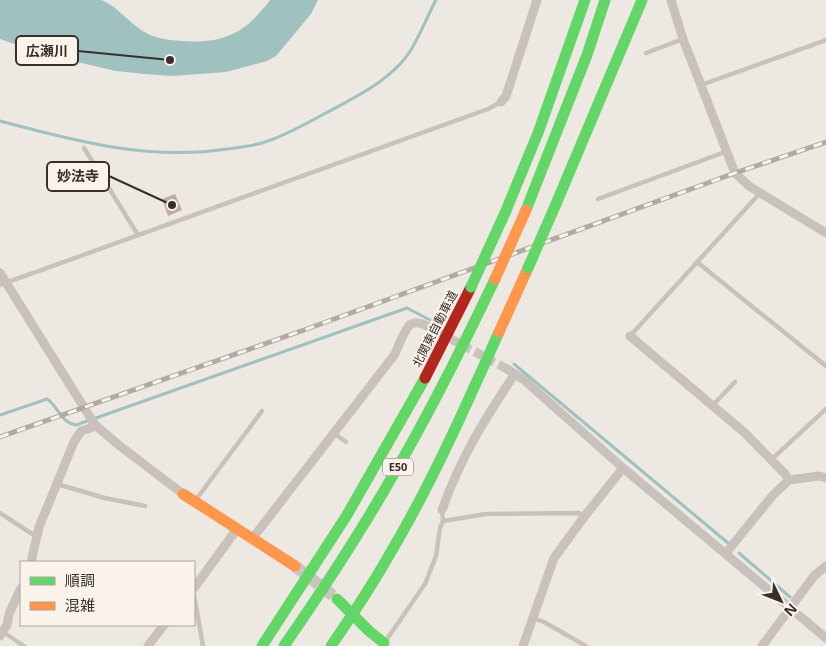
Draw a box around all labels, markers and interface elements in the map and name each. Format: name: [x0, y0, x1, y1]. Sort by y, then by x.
callout: 広瀬川: [16, 36, 78, 65]
text: 広瀬川: [26, 41, 68, 60]
callout: 妙法寺: [47, 162, 109, 191]
text: 妙法寺: [57, 166, 99, 185]
street label: 北関東自動車道: [408, 287, 461, 370]
road number: E50: [383, 458, 413, 476]
legend: [20, 561, 195, 626]
text: 順調: [65, 570, 95, 590]
north arrow: [756, 576, 806, 626]
text: 混雑: [65, 595, 95, 615]
text: N: [780, 600, 802, 621]

